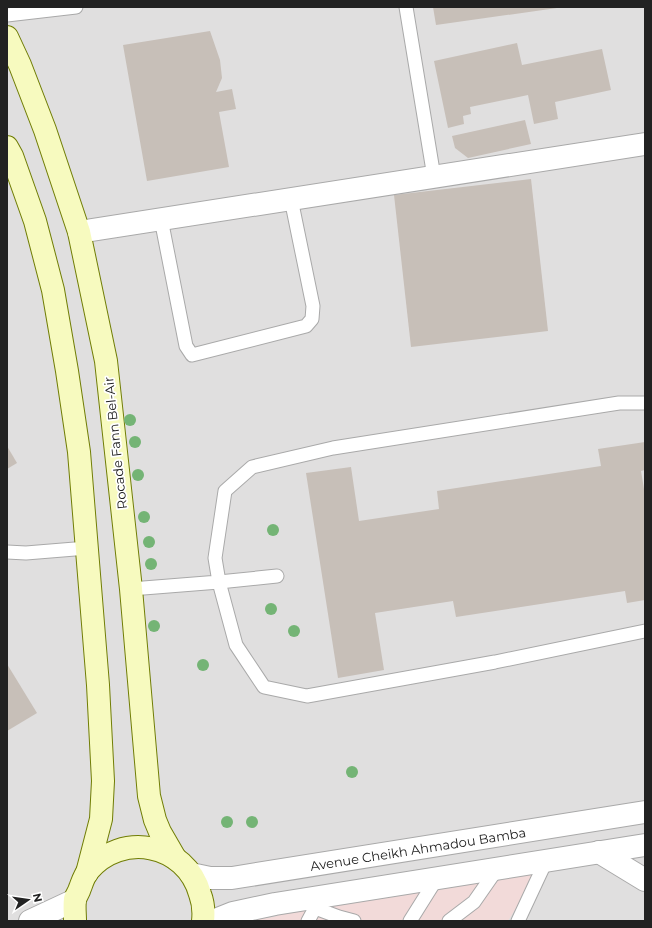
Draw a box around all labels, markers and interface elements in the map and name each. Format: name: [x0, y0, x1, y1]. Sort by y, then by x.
street label: Rocade Fann Bel-Air: [100, 376, 130, 510]
street label: Avenue Cheikh Ahmadou Bamba: [309, 824, 527, 874]
north arrow: [8, 880, 48, 920]
text: N: [30, 892, 46, 904]

